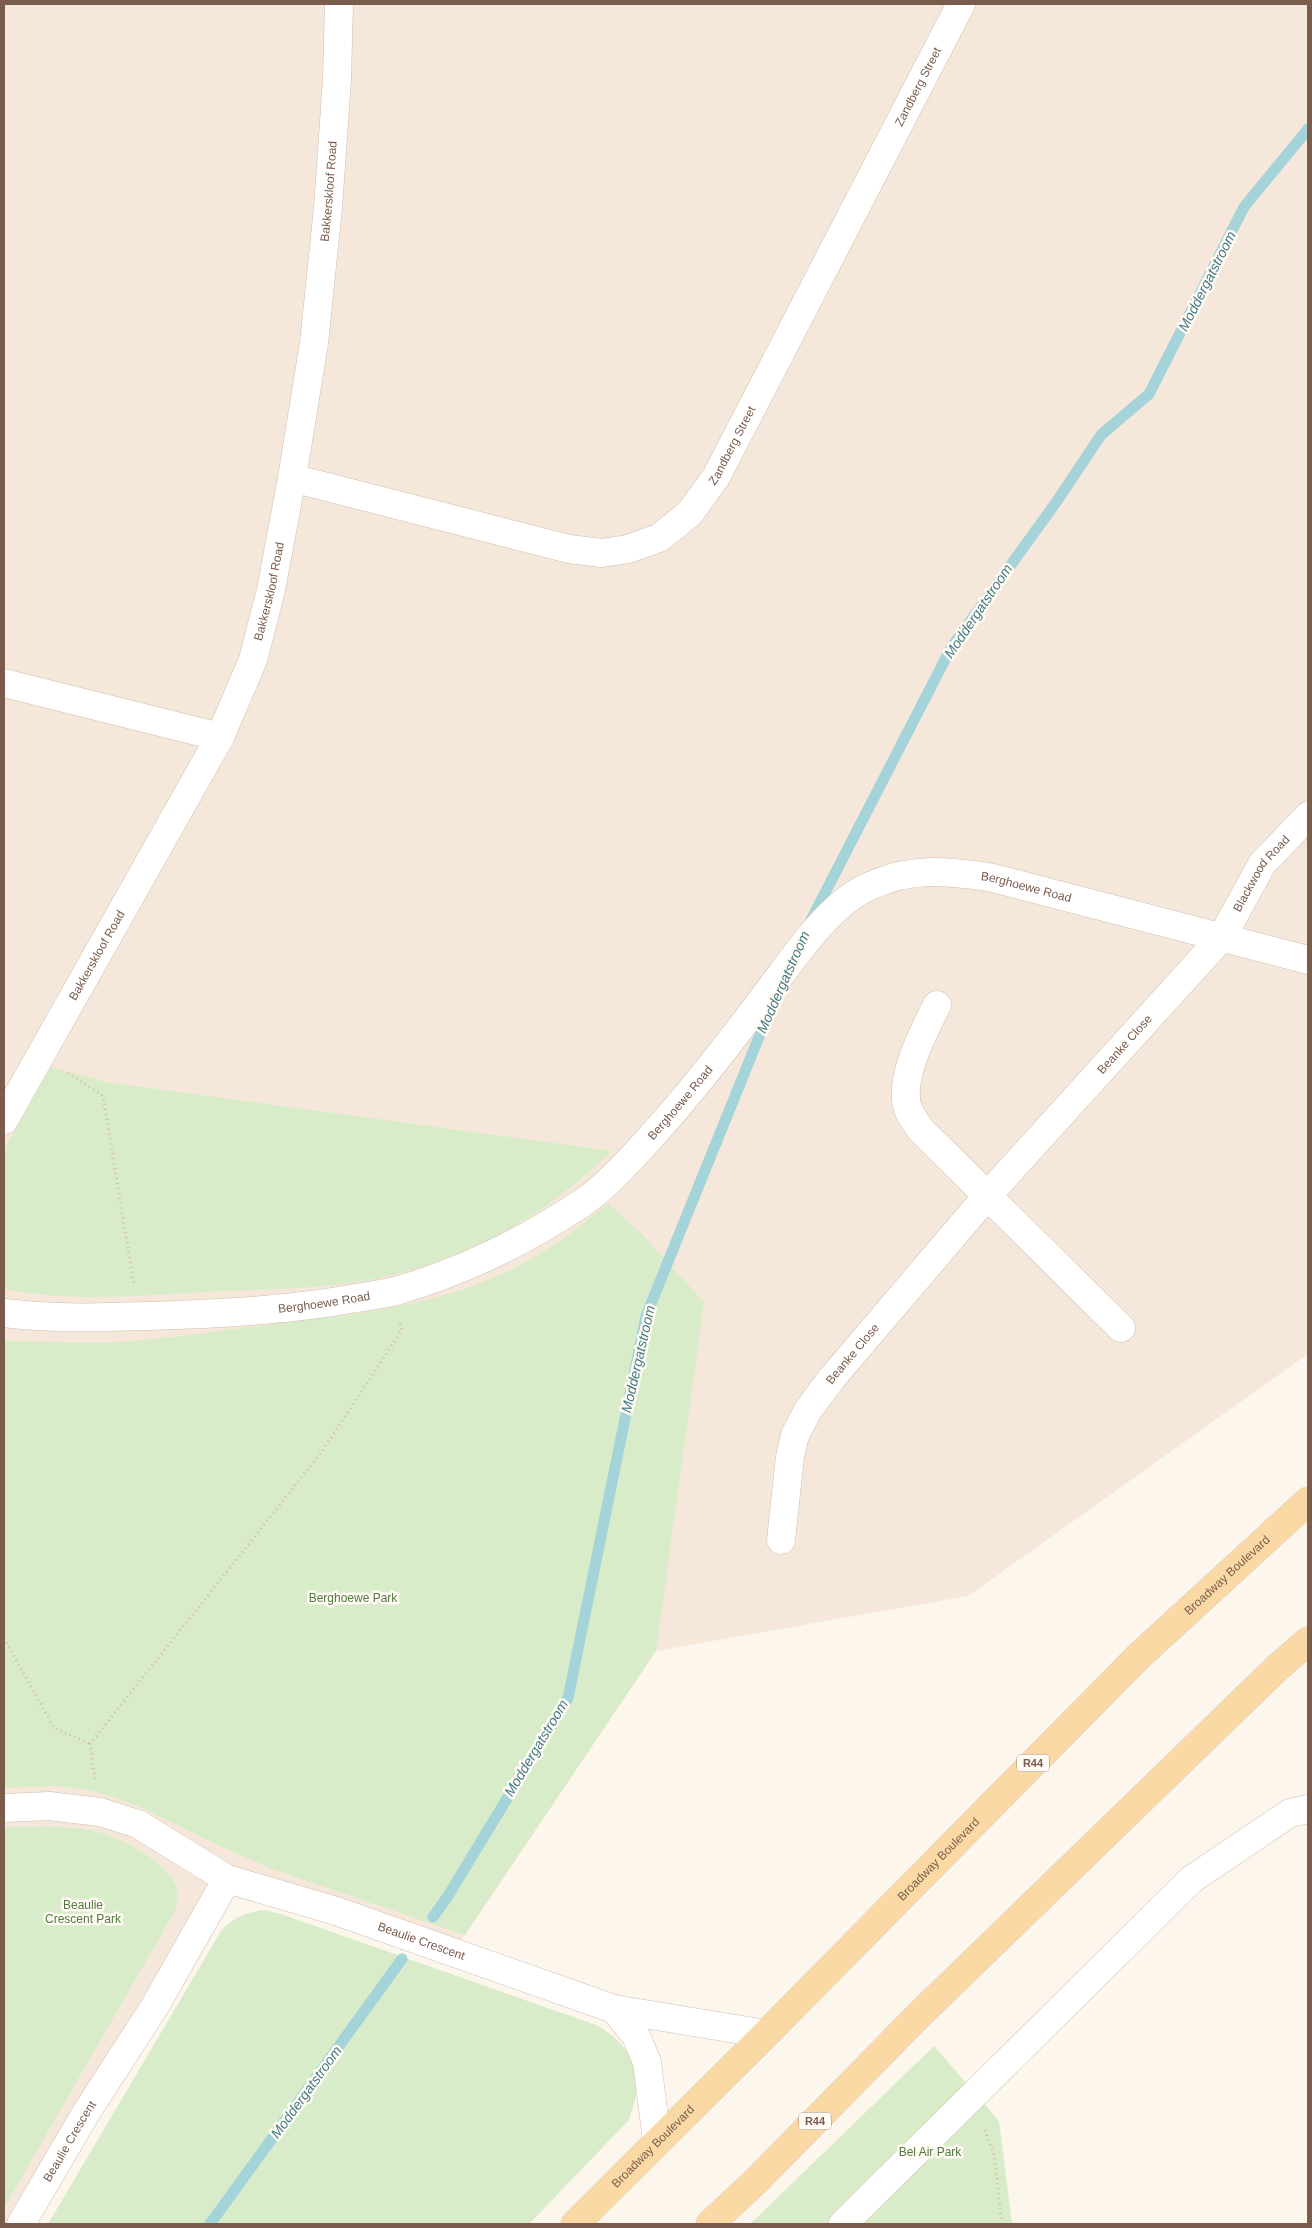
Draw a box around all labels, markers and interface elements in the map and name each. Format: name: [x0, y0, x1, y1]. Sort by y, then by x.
street label: Zandberg Street: [892, 44, 945, 129]
street label: Bakkerskloof Road: [318, 140, 340, 242]
water label: Moddergatstroom: [1175, 228, 1239, 334]
street label: Zandberg Street: [706, 403, 759, 488]
street label: Bakkerskloof Road: [251, 541, 287, 642]
water label: Moddergatstroom: [941, 561, 1015, 661]
street label: Blackwood Road: [1230, 833, 1293, 914]
street label: Berghoewe Road: [980, 869, 1073, 905]
street label: Bakkerskloof Road: [66, 908, 128, 1003]
water label: Moddergatstroom: [753, 928, 813, 1035]
street label: Beanke Close: [1094, 1012, 1155, 1077]
street label: Berghoewe Road: [645, 1063, 716, 1143]
street label: Berghoewe Road: [277, 1289, 371, 1316]
water label: Moddergatstroom: [618, 1303, 658, 1414]
street label: Beanke Close: [823, 1321, 882, 1387]
street label: Broadway Boulevard: [1182, 1533, 1273, 1618]
park label: Berghoewe Park: [309, 1591, 398, 1605]
water label: Moddergatstroom: [501, 1697, 571, 1799]
road number: R44: [1017, 1755, 1049, 1772]
street label: Broadway Boulevard: [895, 1815, 982, 1904]
park label: Beaulie Crescent Park: [45, 1898, 122, 1926]
street label: Beaulie Crescent: [376, 1919, 467, 1963]
water label: Moddergatstroom: [267, 2043, 345, 2141]
street label: Beaulie Crescent: [40, 2098, 99, 2184]
street label: Broadway Boulevard: [609, 2102, 697, 2190]
road number: R44: [799, 2112, 831, 2130]
park label: Bel Air Park: [899, 2145, 962, 2159]

